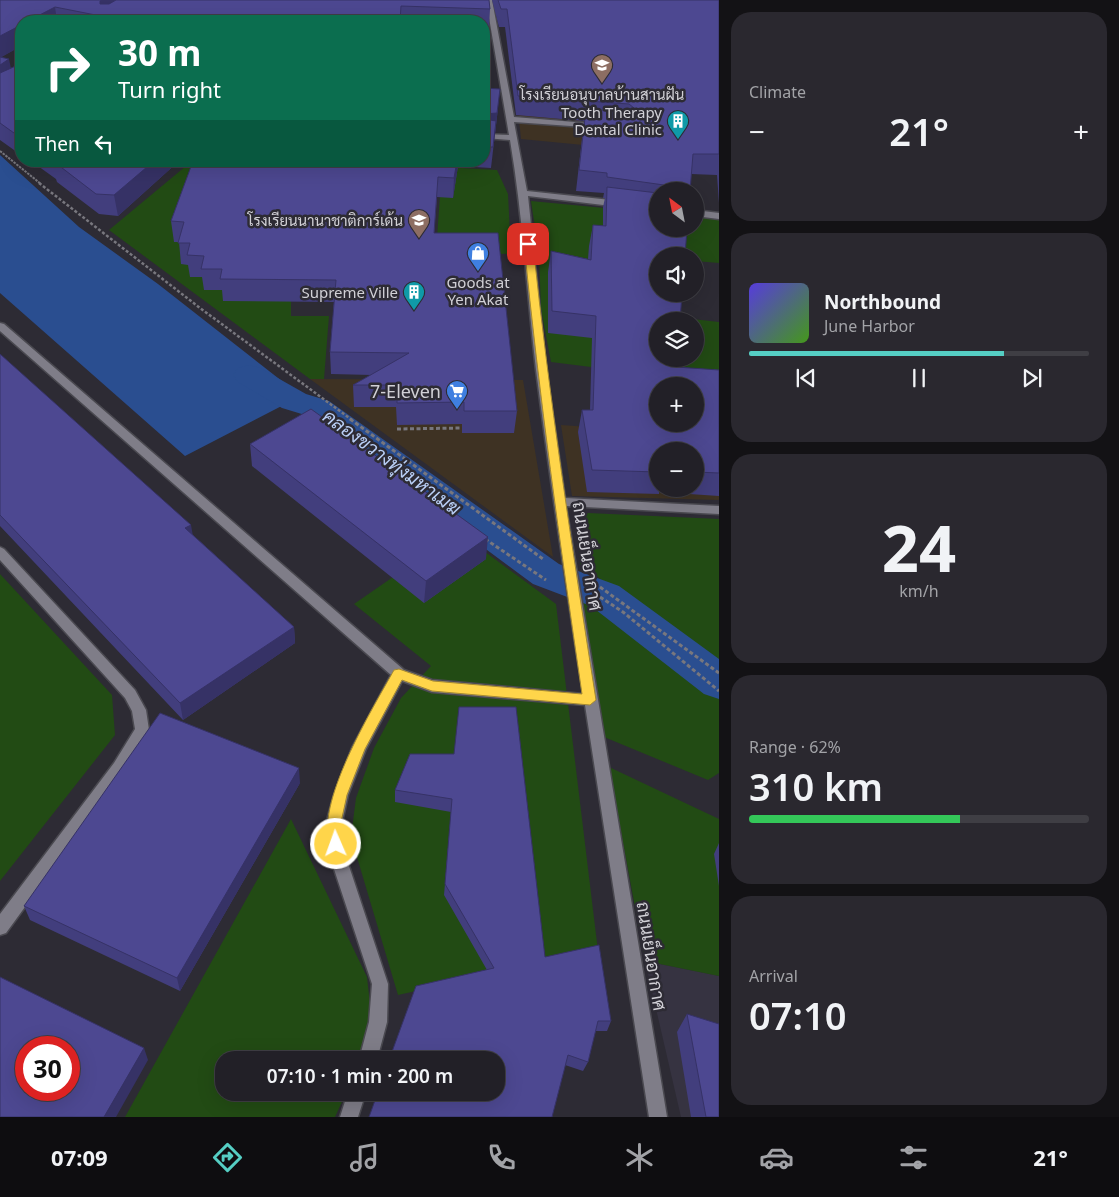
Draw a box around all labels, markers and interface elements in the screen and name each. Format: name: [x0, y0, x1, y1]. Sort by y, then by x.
text: 30 m: [118, 29, 201, 76]
icon: right: [35, 35, 100, 100]
school or university icon: โรงเรียนอนุบาลบ้านสานฝัน: [590, 53, 614, 84]
text: Turn right: [118, 74, 221, 104]
text: Climate: [749, 81, 806, 103]
place label: โรงเรียนอนุบาลบ้านสานฝัน: [519, 84, 684, 106]
place label: Tooth Therapy Dental Clinic: [561, 102, 662, 139]
text: 21°: [889, 105, 949, 157]
building icon: Tooth Therapy Dental Clinic: [666, 109, 690, 140]
text: −: [749, 112, 765, 150]
text: +: [1073, 112, 1089, 150]
icon: left: [90, 130, 118, 158]
text: Then: [35, 131, 80, 157]
north arrow: [649, 182, 704, 238]
map controls: [649, 182, 704, 497]
school or university icon: โรงเรียนนานาชาติการ์เด้น: [407, 208, 431, 239]
place label: โรงเรียนนานาชาติการ์เด้น: [247, 210, 403, 230]
pin: [507, 223, 549, 265]
icon: arrive: [514, 230, 542, 258]
shop icon: Goods at Yen Akat: [466, 241, 490, 272]
button: sound: [649, 247, 704, 302]
place label: Goods at Yen Akat: [446, 272, 510, 309]
building icon: Supreme Ville: [402, 280, 426, 311]
place label: Supreme Ville: [301, 282, 398, 302]
text: Northbound: [824, 289, 941, 315]
button: layers: [649, 312, 704, 367]
text: June Harbor: [824, 315, 915, 337]
icon: previous: [792, 364, 820, 392]
icon: pause: [905, 364, 933, 392]
icon: next: [1018, 364, 1046, 392]
button: +: [649, 377, 704, 432]
place label: 7-Eleven: [370, 379, 441, 403]
supermarket icon: 7-Eleven: [445, 379, 469, 410]
water label: คลองขวางทุ่งมหาเมฆ: [318, 403, 466, 521]
button: −: [649, 442, 704, 497]
street label: ถนนเย็นอากาศ: [568, 500, 609, 612]
text: 24: [882, 503, 956, 591]
text: km/h: [899, 580, 939, 602]
text: Range · 62%: [749, 736, 841, 758]
text: 310 km: [749, 760, 883, 812]
position arrow: [309, 817, 361, 869]
street label: ถนนเย็นอากาศ: [632, 900, 673, 1012]
text: Arrival: [749, 965, 798, 987]
text: 07:10: [749, 989, 846, 1041]
speed limit sign: 30: [15, 1036, 80, 1101]
text: 07:10 · 1 min · 200 m: [267, 1063, 453, 1089]
icon: directions: [210, 1140, 245, 1175]
icon: music: [347, 1140, 382, 1175]
icon: phone: [484, 1140, 519, 1175]
icon: climate: [622, 1140, 657, 1175]
icon: car: [759, 1140, 794, 1175]
icon: filters: [896, 1140, 931, 1175]
text: 07:09: [51, 1142, 108, 1172]
text: 21°: [1033, 1142, 1068, 1172]

